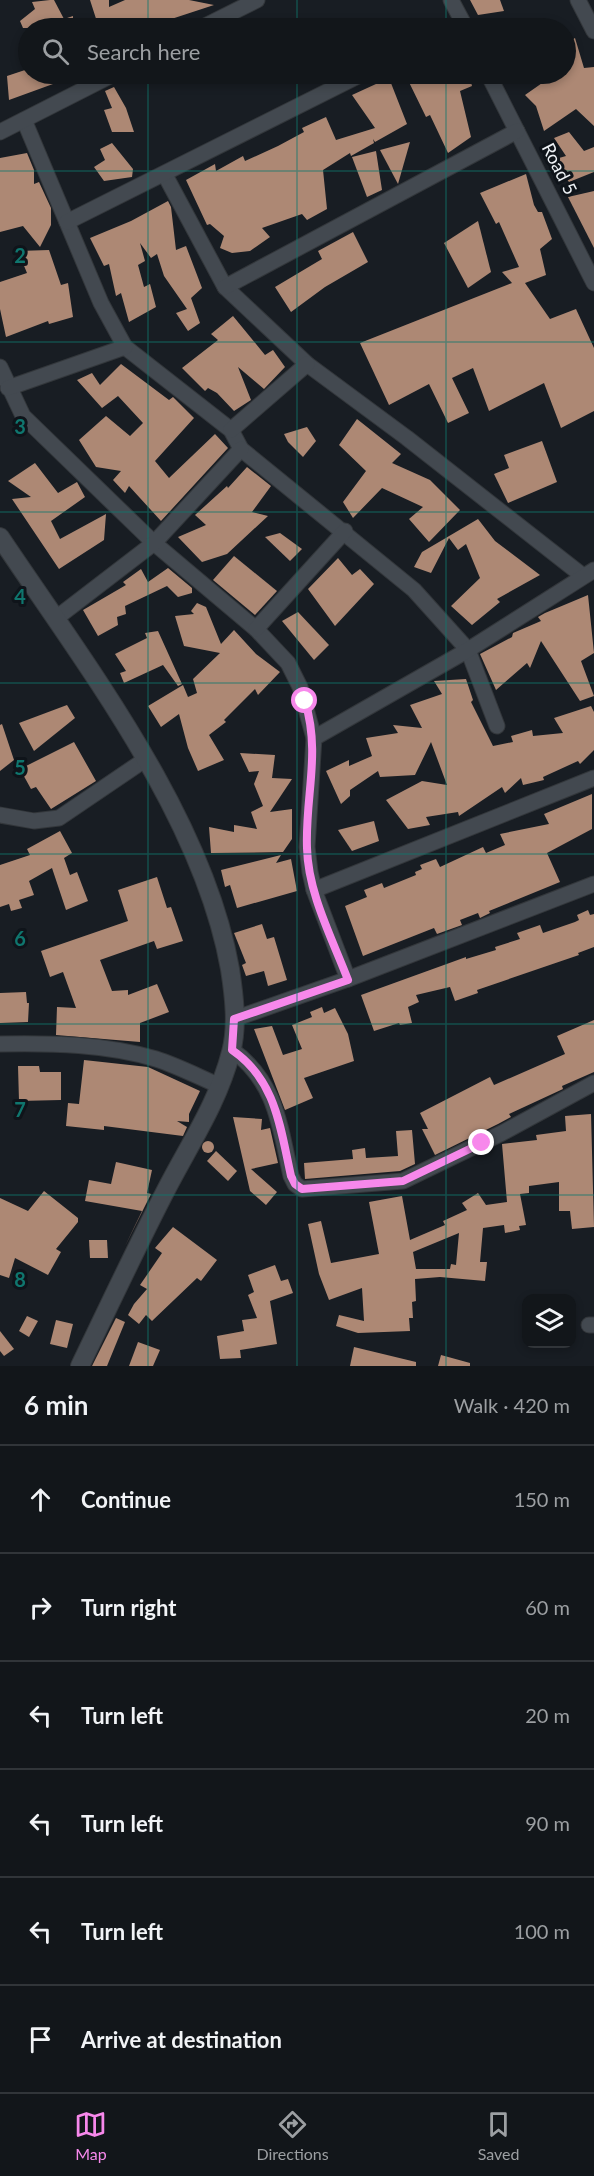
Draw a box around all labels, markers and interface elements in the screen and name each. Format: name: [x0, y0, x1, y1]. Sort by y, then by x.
search box: [18, 18, 576, 84]
icon: search: [39, 35, 72, 68]
text: Search here: [87, 38, 200, 65]
street label: Road 5: [538, 139, 582, 198]
text: 2: [14, 243, 26, 267]
text: 3: [14, 414, 26, 438]
text: 4: [14, 584, 26, 608]
route start: [291, 687, 317, 713]
text: 5: [14, 755, 26, 779]
text: 6: [14, 926, 26, 950]
text: 7: [14, 1097, 26, 1121]
route end: [468, 1129, 494, 1155]
text: 8: [14, 1267, 26, 1291]
map controls: [522, 1294, 576, 1348]
button: layers: [522, 1294, 576, 1348]
text: 6 min: [24, 1389, 88, 1421]
text: Walk · 420 m: [454, 1393, 570, 1417]
icon: ahead: [24, 1483, 57, 1516]
text: Continue: [81, 1486, 171, 1513]
text: 150 m: [514, 1487, 570, 1511]
icon: right: [24, 1591, 57, 1624]
text: Turn right: [81, 1594, 176, 1621]
text: 60 m: [525, 1595, 570, 1619]
icon: left: [24, 1699, 57, 1732]
text: Turn left: [81, 1702, 163, 1729]
text: 20 m: [525, 1703, 570, 1727]
icon: left: [24, 1807, 57, 1840]
text: Turn left: [81, 1810, 163, 1837]
text: 90 m: [525, 1811, 570, 1835]
icon: left: [24, 1915, 57, 1948]
text: Turn left: [81, 1918, 163, 1945]
text: 100 m: [514, 1919, 570, 1943]
icon: arrive: [24, 2023, 57, 2056]
text: Arrive at destination: [81, 2026, 282, 2053]
tab: Map: [74, 2108, 107, 2163]
tab: Directions: [256, 2108, 329, 2163]
tab: Saved: [478, 2108, 519, 2163]

